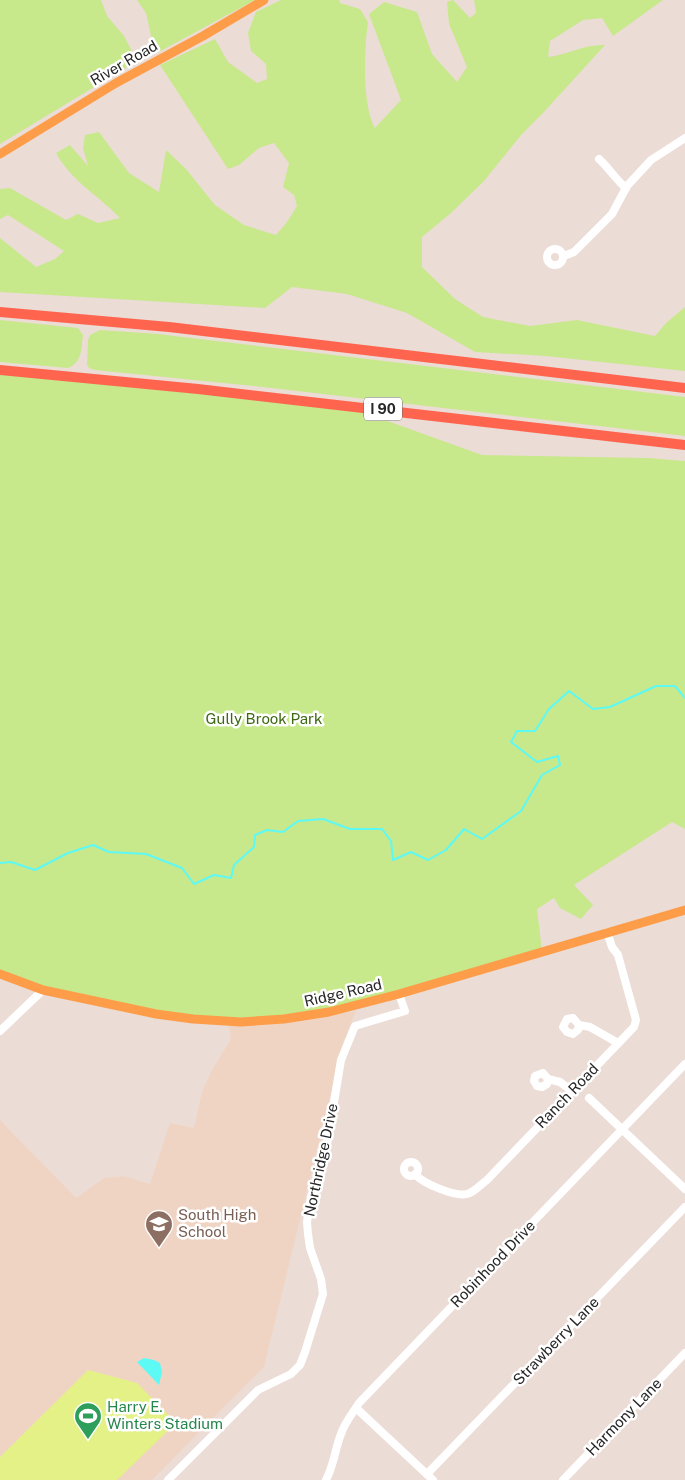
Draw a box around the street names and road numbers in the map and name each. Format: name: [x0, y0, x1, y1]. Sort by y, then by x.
street label: River Road: [87, 37, 160, 89]
road number: I 90: [364, 398, 402, 420]
street label: Ridge Road: [302, 975, 383, 1010]
street label: Ranch Road: [532, 1060, 602, 1131]
street label: Northridge Drive: [300, 1102, 341, 1218]
street label: Robinhood Drive: [447, 1217, 538, 1311]
street label: Strawberry Lane: [509, 1293, 602, 1388]
street label: Harmony Lane: [582, 1374, 665, 1459]

